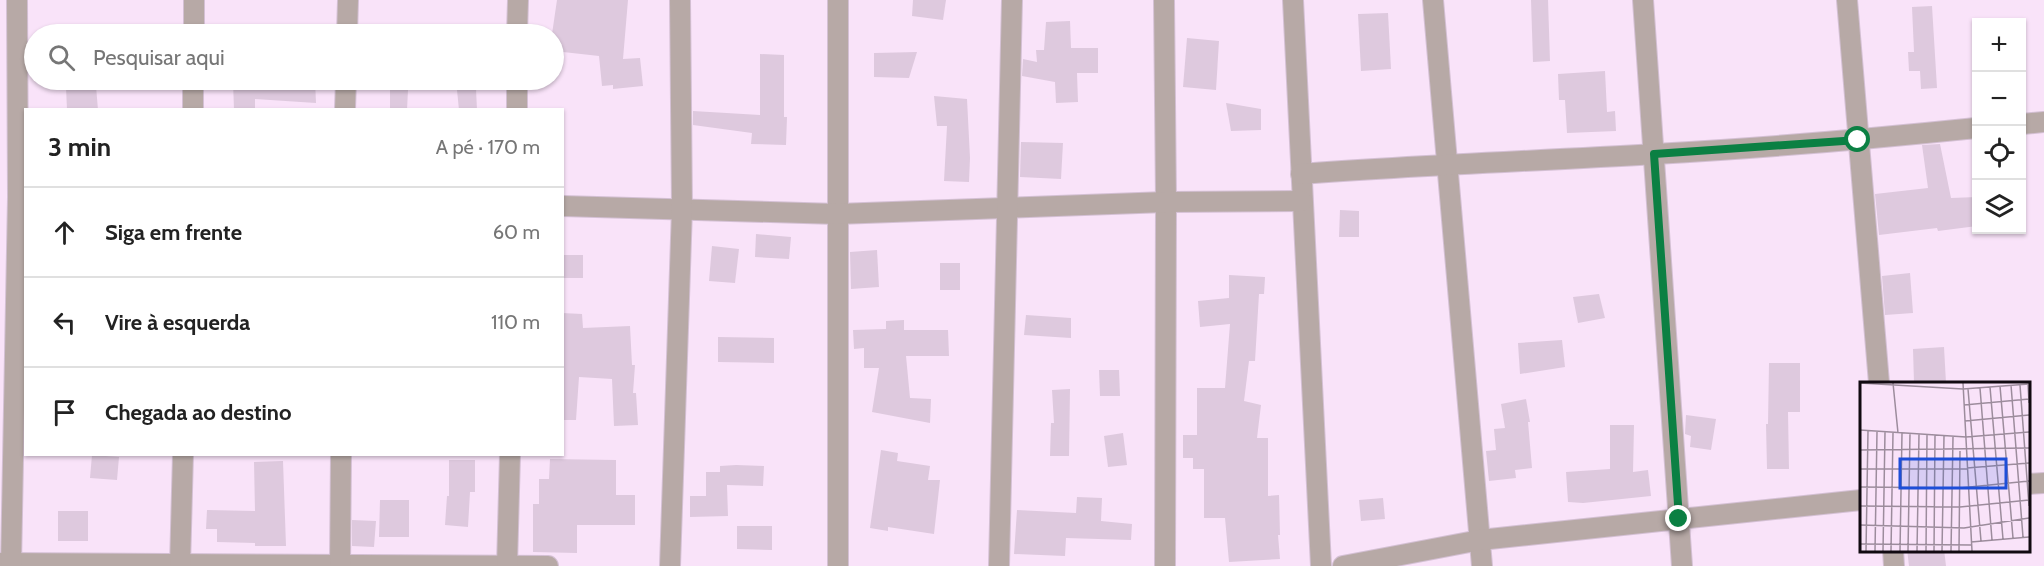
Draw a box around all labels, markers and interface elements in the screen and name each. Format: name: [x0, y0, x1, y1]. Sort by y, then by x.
map controls: [1972, 18, 2026, 234]
button: +: [1972, 18, 2026, 72]
search box: [24, 24, 564, 90]
icon: search: [45, 41, 78, 74]
text: Pesquisar aqui: [93, 44, 225, 71]
button: −: [1972, 72, 2026, 126]
route start: [1844, 126, 1870, 152]
button: locate: [1972, 126, 2026, 180]
text: 3 min: [48, 131, 111, 163]
text: A pé · 170 m: [436, 135, 540, 159]
button: layers: [1972, 180, 2026, 234]
icon: ahead: [48, 216, 81, 249]
text: Siga em frente: [105, 219, 242, 246]
text: 60 m: [493, 220, 540, 244]
icon: left: [48, 306, 81, 339]
text: Vire à esquerda: [105, 309, 250, 336]
text: 110 m: [491, 310, 540, 334]
inset map: [1860, 382, 2029, 551]
icon: arrive: [48, 396, 81, 429]
text: Chegada ao destino: [105, 399, 291, 426]
route end: [1665, 505, 1691, 531]

